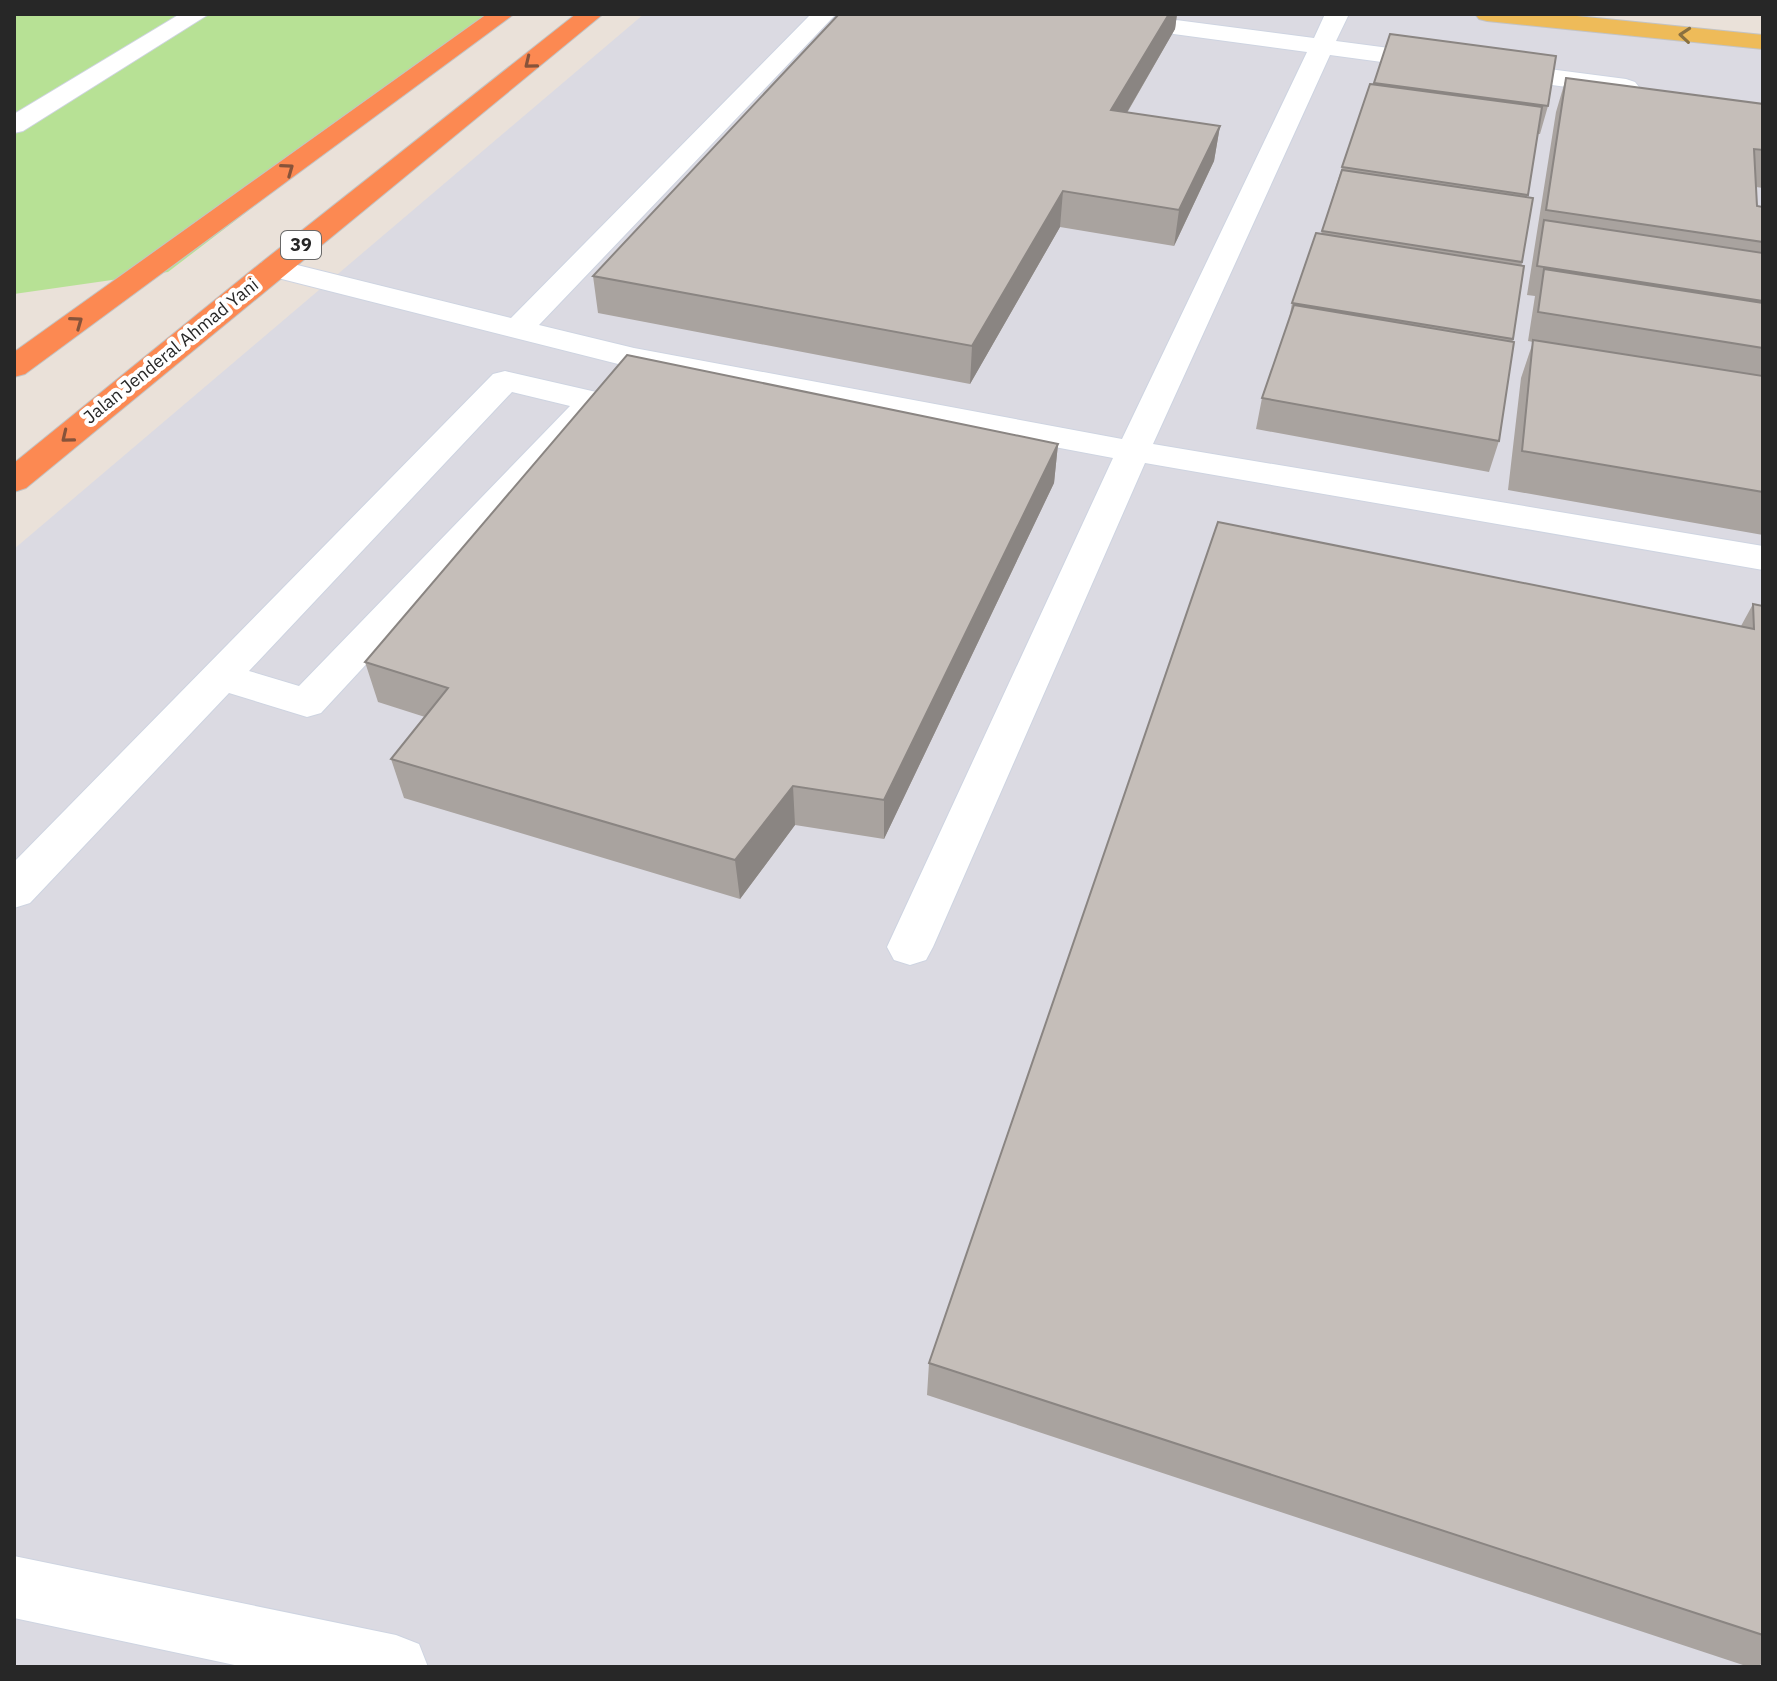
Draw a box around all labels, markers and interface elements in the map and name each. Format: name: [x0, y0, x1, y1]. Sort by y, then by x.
one-way arrow: [1678, 26, 1691, 43]
one-way arrow: [524, 53, 539, 67]
one-way arrow: [279, 165, 294, 179]
road number: 39: [281, 231, 321, 259]
street label: Jalan Jenderal Ahmad Yani: [79, 273, 263, 428]
one-way arrow: [69, 317, 83, 331]
one-way arrow: [62, 427, 76, 442]

